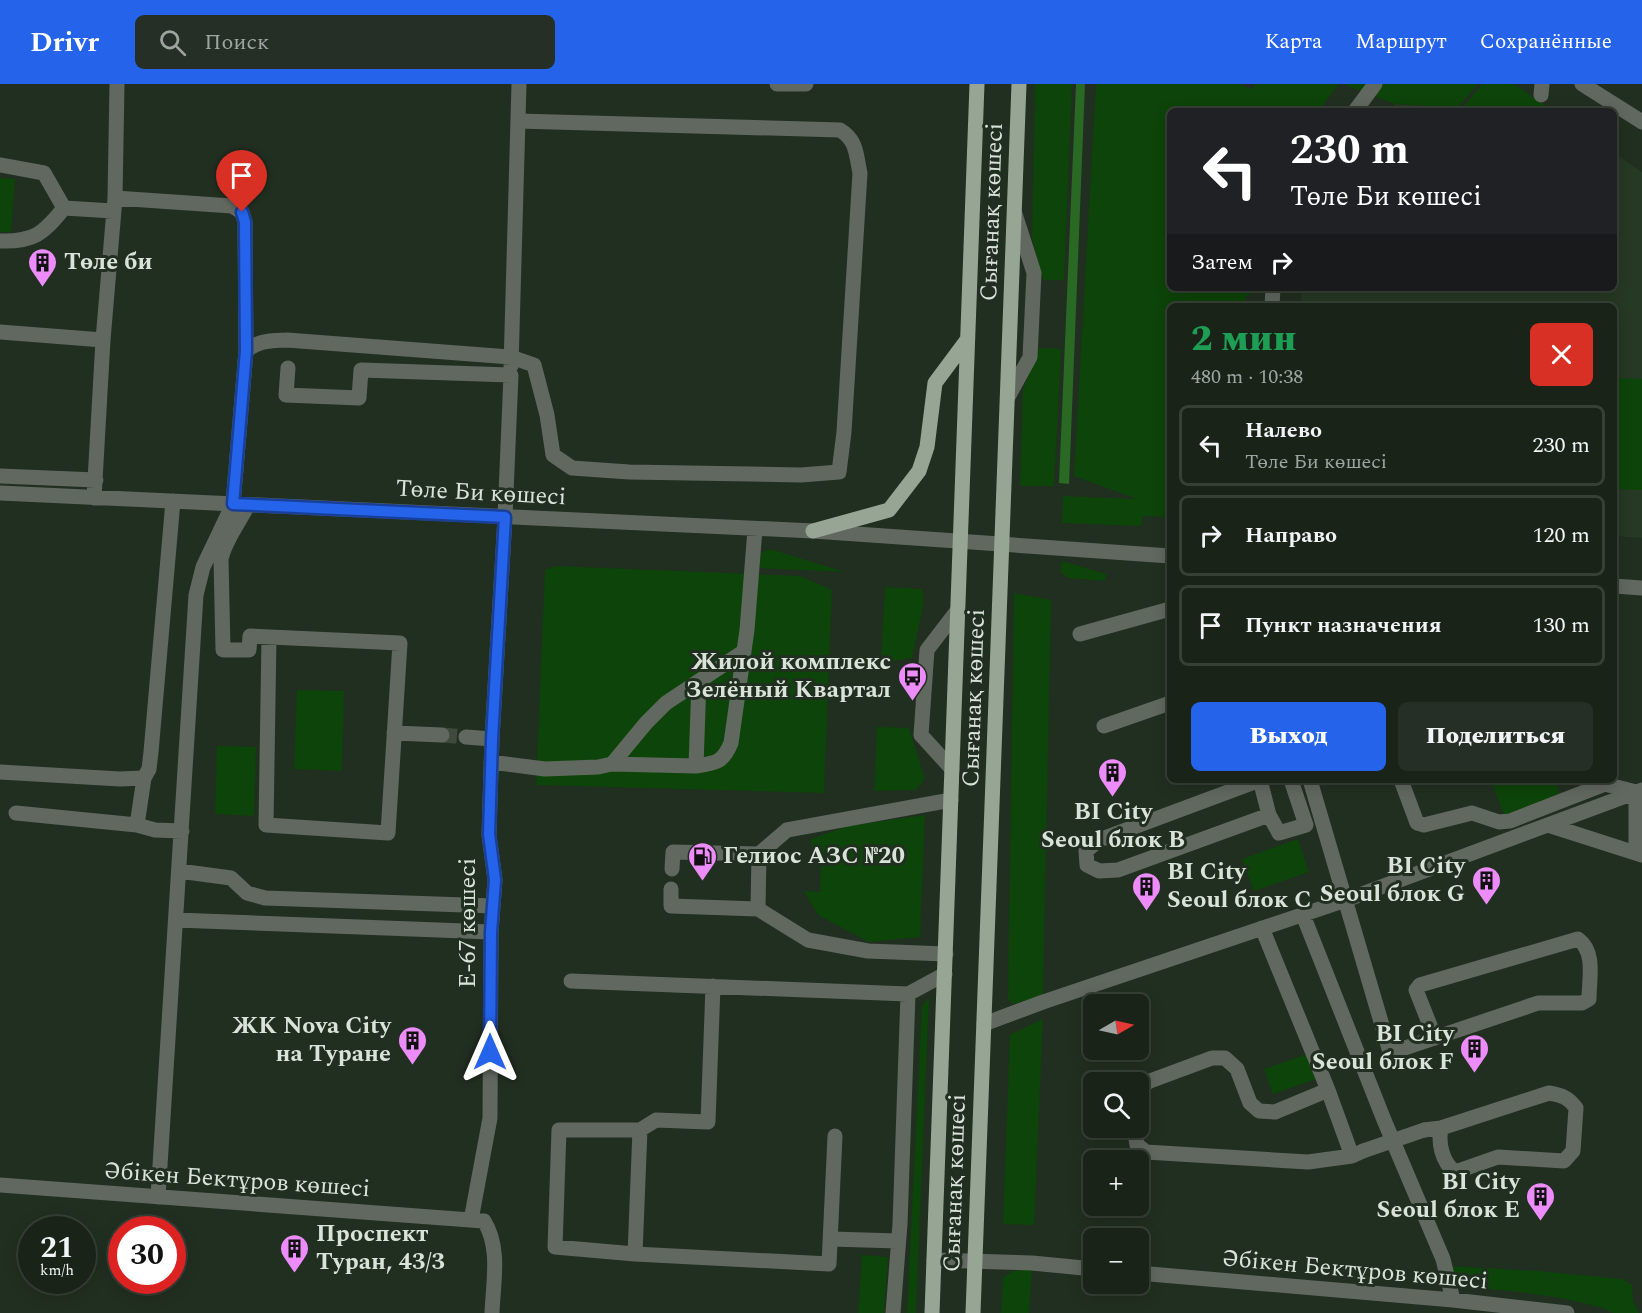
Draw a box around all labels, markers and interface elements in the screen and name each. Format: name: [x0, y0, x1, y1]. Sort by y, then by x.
search box: [135, 15, 555, 69]
text: Drivr: [30, 21, 99, 64]
icon: search: [156, 26, 189, 59]
text: Поиск: [204, 26, 269, 59]
text: Карта: [1265, 26, 1322, 58]
text: Маршрут: [1355, 26, 1447, 58]
text: Сохранённые: [1480, 26, 1612, 58]
text: 230 m: [1290, 119, 1409, 182]
street label: Сығанақ көшесі: [971, 122, 1013, 302]
icon: left: [1191, 132, 1269, 210]
pin: [216, 150, 267, 212]
icon: arrive: [225, 159, 258, 192]
text: Төле Би көшесі: [1290, 176, 1482, 218]
place label: Төле би: [64, 244, 153, 280]
building icon: Төле би: [27, 246, 59, 288]
text: Затем: [1191, 246, 1253, 279]
icon: right: [1265, 246, 1298, 279]
text: 2 мин: [1191, 312, 1296, 367]
button: close: [1530, 323, 1593, 386]
text: 480 m · 10:38: [1191, 362, 1303, 392]
text: Налево: [1245, 414, 1322, 447]
icon: left: [1194, 429, 1227, 462]
text: 230 m: [1533, 429, 1590, 462]
text: Төле Би көшесі: [1245, 447, 1387, 477]
street label: Төле Би көшесі: [395, 471, 567, 515]
icon: right: [1194, 519, 1227, 552]
text: Направо: [1245, 519, 1337, 552]
text: 120 m: [1533, 519, 1590, 552]
street label: Сығанақ көшесі: [953, 608, 995, 788]
icon: arrive: [1194, 609, 1227, 642]
text: Пункт назначения: [1245, 609, 1442, 642]
text: 130 m: [1533, 609, 1590, 642]
place label: Жилой комплекс Зелёный Квартал: [686, 644, 891, 708]
bus stop icon: Жилой комплекс Зелёный Квартал: [896, 660, 928, 702]
button: Выход: [1191, 702, 1386, 771]
button: Поделиться: [1398, 702, 1593, 771]
building icon: BI City Seoul блок B: [1097, 756, 1129, 798]
place label: BI City Seoul блок B: [1041, 794, 1185, 858]
place label: Гелиос АЗС №20: [723, 838, 905, 874]
fuel station icon: Гелиос АЗС №20: [686, 840, 718, 882]
place label: BI City Seoul блок G: [1320, 848, 1467, 912]
place label: BI City Seoul блок C: [1167, 854, 1311, 918]
street label: Е-67 көшесі: [450, 858, 486, 988]
building icon: BI City Seoul блок G: [1470, 864, 1502, 906]
building icon: BI City Seoul блок C: [1130, 870, 1162, 912]
north arrow: [1083, 994, 1149, 1060]
map controls: [1083, 994, 1149, 1294]
place label: ЖК Nova City на Туране: [232, 1008, 393, 1072]
place label: BI City Seoul блок F: [1312, 1016, 1456, 1080]
position arrow: [458, 1020, 522, 1084]
building icon: ЖК Nova City на Туране: [396, 1024, 428, 1066]
building icon: BI City Seoul блок F: [1459, 1032, 1491, 1074]
button: search: [1083, 1072, 1149, 1138]
street label: Сығанақ көшесі: [934, 1093, 976, 1273]
button: +: [1083, 1150, 1149, 1216]
street label: Әбікен Бектұров көшесі: [103, 1153, 371, 1207]
place label: BI City Seoul блок E: [1376, 1164, 1522, 1228]
building icon: BI City Seoul блок E: [1525, 1180, 1557, 1222]
speed limit sign: 30: [108, 1216, 186, 1294]
place label: Проспект Туран, 43/3: [316, 1216, 445, 1280]
text: 21: [40, 1225, 74, 1271]
button: −: [1083, 1228, 1149, 1294]
building icon: Проспект Туран, 43/3: [279, 1232, 311, 1274]
street label: Әбікен Бектұров көшесі: [1221, 1240, 1489, 1300]
text: km/h: [40, 1259, 74, 1282]

